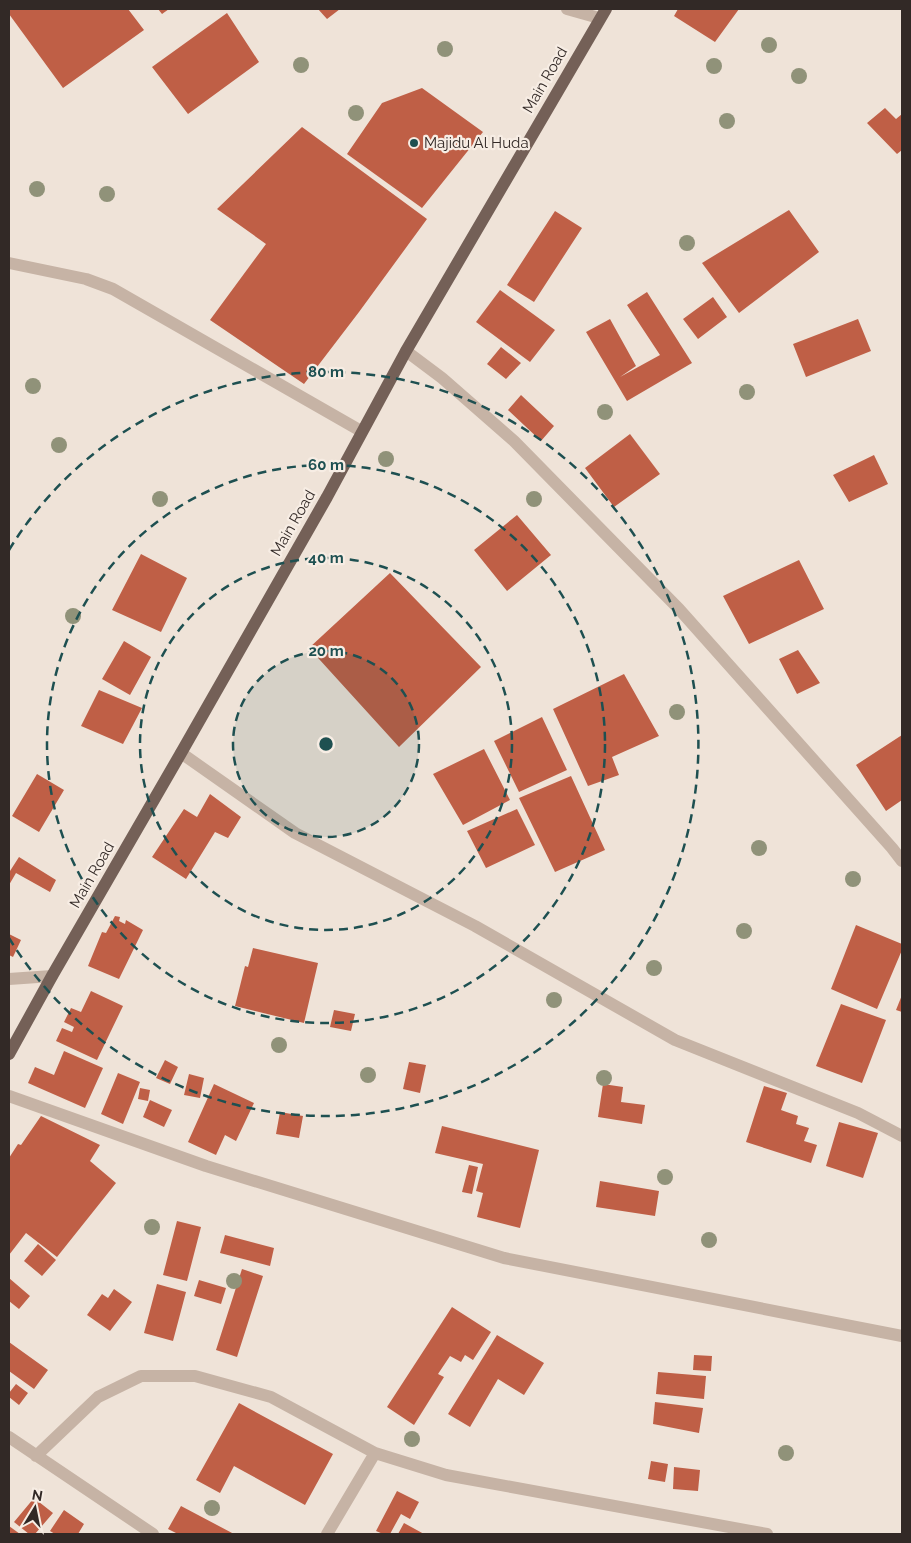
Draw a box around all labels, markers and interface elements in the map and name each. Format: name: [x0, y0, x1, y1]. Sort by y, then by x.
street label: Main Road: [519, 44, 571, 116]
place label: Majidu Al Huda: [424, 134, 529, 152]
marker: Majidu Al Huda: [408, 137, 420, 149]
text: 80 m: [308, 363, 344, 381]
text: 60 m: [308, 456, 344, 474]
street label: Main Road: [267, 487, 319, 559]
text: 40 m: [308, 549, 344, 567]
text: 20 m: [308, 642, 344, 660]
centre of rings: [317, 735, 335, 753]
street label: Main Road: [66, 839, 118, 911]
north arrow: [10, 1483, 60, 1533]
text: N: [31, 1486, 44, 1504]

